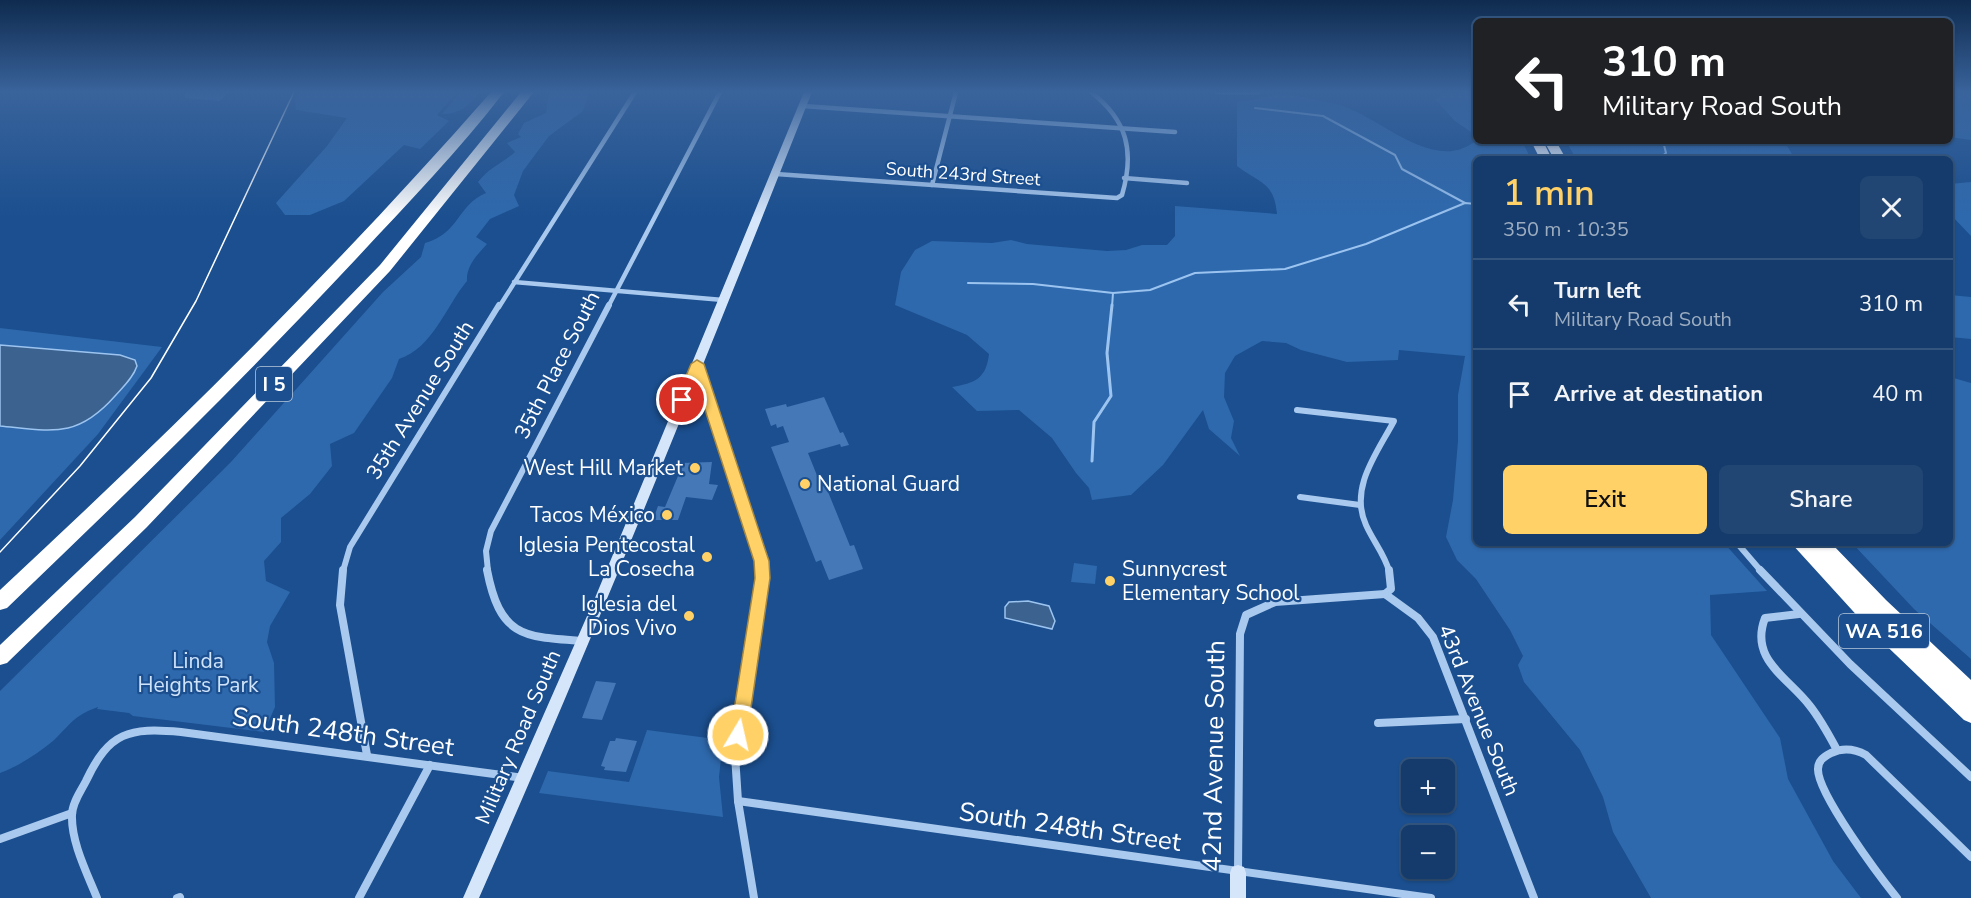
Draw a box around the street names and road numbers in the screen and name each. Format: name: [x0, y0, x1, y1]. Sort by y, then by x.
street label: South 243rd Street: [885, 157, 1042, 191]
street label: 35th Place South: [508, 286, 606, 444]
street label: 35th Avenue South: [360, 315, 480, 485]
road number: I 5: [256, 367, 292, 401]
road number: WA 516: [1839, 614, 1929, 648]
street label: 43rd Avenue South: [1432, 620, 1526, 800]
street label: 42nd Avenue South: [1194, 640, 1234, 872]
street label: Military Road South: [469, 646, 567, 828]
street label: South 248th Street: [230, 699, 457, 765]
street label: South 248th Street: [957, 794, 1184, 860]

